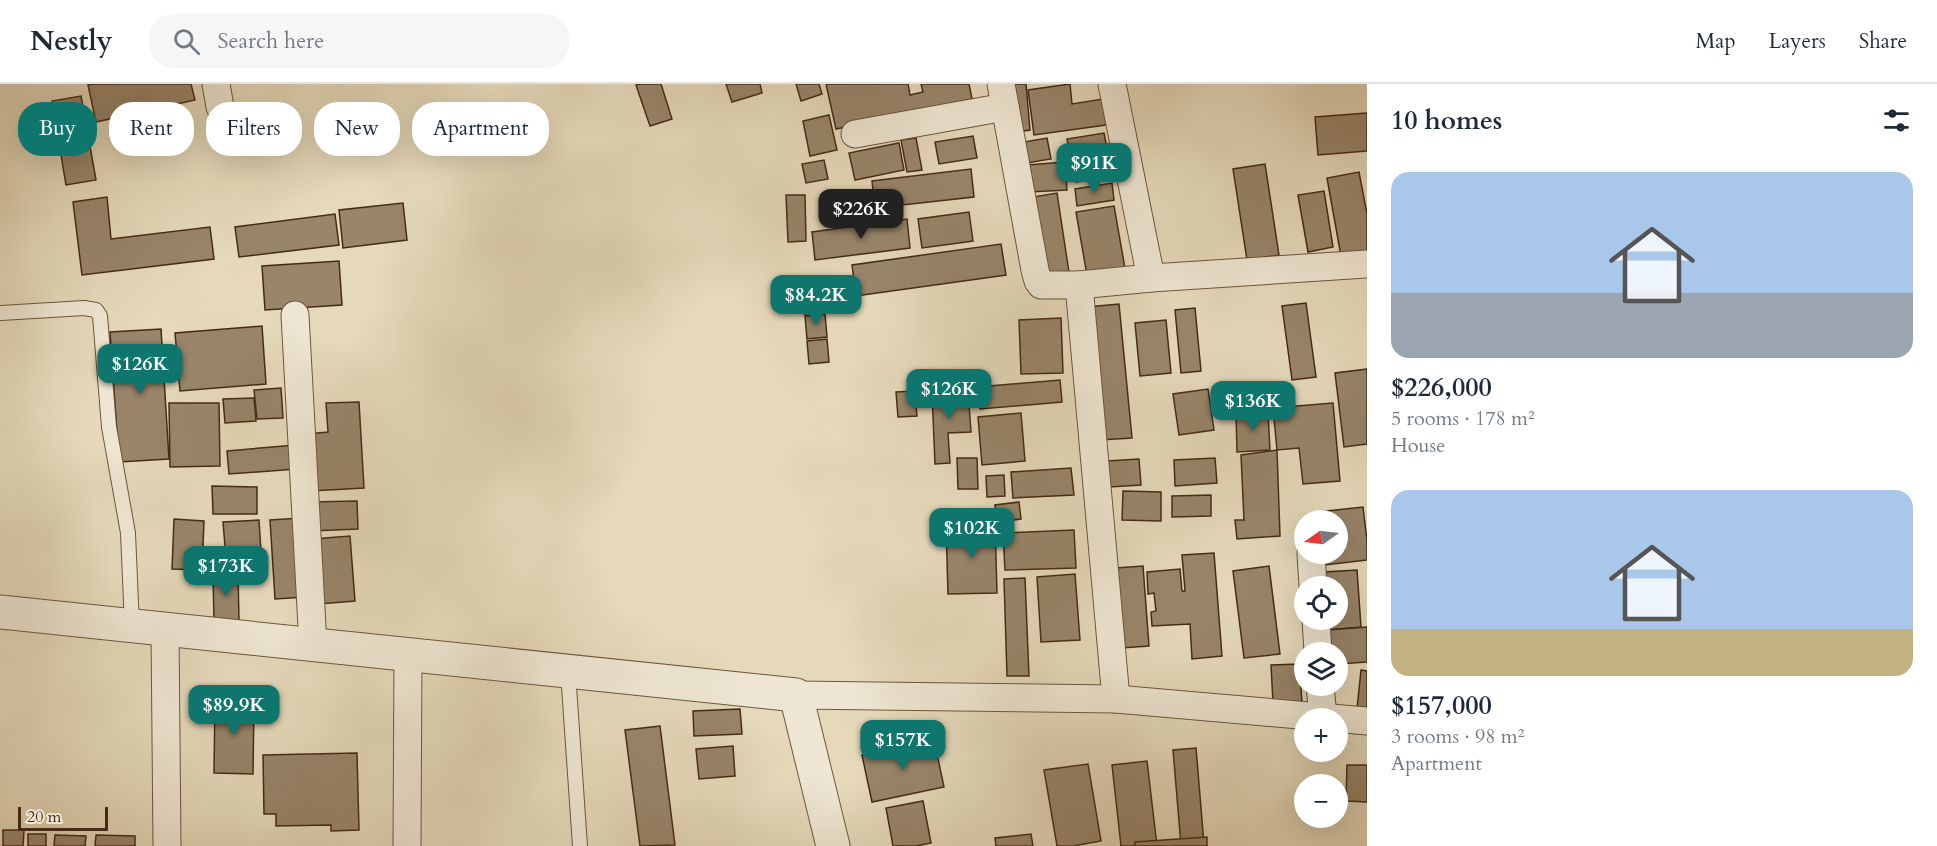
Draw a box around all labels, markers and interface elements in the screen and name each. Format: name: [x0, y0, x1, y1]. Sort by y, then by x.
search box: [149, 14, 569, 68]
text: Nestly: [30, 22, 113, 60]
icon: search: [170, 25, 203, 58]
text: Search here: [218, 26, 324, 56]
text: Map: [1696, 27, 1736, 56]
text: Layers: [1769, 27, 1826, 56]
text: Share: [1859, 27, 1907, 56]
chip: Buy: [18, 102, 97, 156]
chip: Rent: [109, 102, 194, 156]
chip: Filters: [206, 102, 302, 156]
chip: New: [314, 102, 400, 156]
chip: Apartment: [412, 102, 549, 156]
text: 10 homes: [1391, 103, 1502, 138]
icon: filters: [1880, 104, 1913, 137]
pin: $91K: [1058, 143, 1130, 194]
text: $91K: [1071, 149, 1117, 176]
pin: $226K: [819, 189, 903, 240]
text: $226K: [832, 195, 890, 222]
icon: home: [1598, 211, 1706, 319]
pin: $84.2K: [767, 275, 865, 326]
text: $84.2K: [785, 281, 847, 308]
pin: $126K: [98, 344, 182, 395]
text: $126K: [111, 350, 169, 377]
pin: $126K: [907, 369, 991, 420]
text: $226,000: [1391, 370, 1492, 405]
text: $126K: [920, 375, 978, 402]
pin: $136K: [1211, 381, 1295, 432]
text: $136K: [1224, 387, 1282, 414]
text: 5 rooms · 178 m²: [1391, 405, 1535, 432]
text: House: [1391, 432, 1445, 459]
pin: $102K: [930, 508, 1014, 559]
north arrow: [1294, 510, 1348, 564]
map controls: [1294, 510, 1348, 828]
text: $102K: [943, 514, 1001, 541]
icon: home: [1598, 529, 1706, 637]
pin: $173K: [184, 546, 268, 597]
text: $173K: [197, 552, 255, 579]
button: locate: [1294, 576, 1348, 630]
button: layers: [1294, 642, 1348, 696]
pin: $89.9K: [185, 685, 283, 736]
text: $157,000: [1391, 688, 1492, 723]
text: $89.9K: [203, 691, 265, 718]
button: +: [1294, 708, 1348, 762]
pin: $157K: [861, 720, 945, 771]
text: 3 rooms · 98 m²: [1391, 723, 1524, 750]
text: $157K: [874, 726, 932, 753]
text: Apartment: [1391, 750, 1482, 777]
button: −: [1294, 774, 1348, 828]
scale bar: [18, 804, 108, 832]
text: 20 m: [27, 806, 61, 828]

